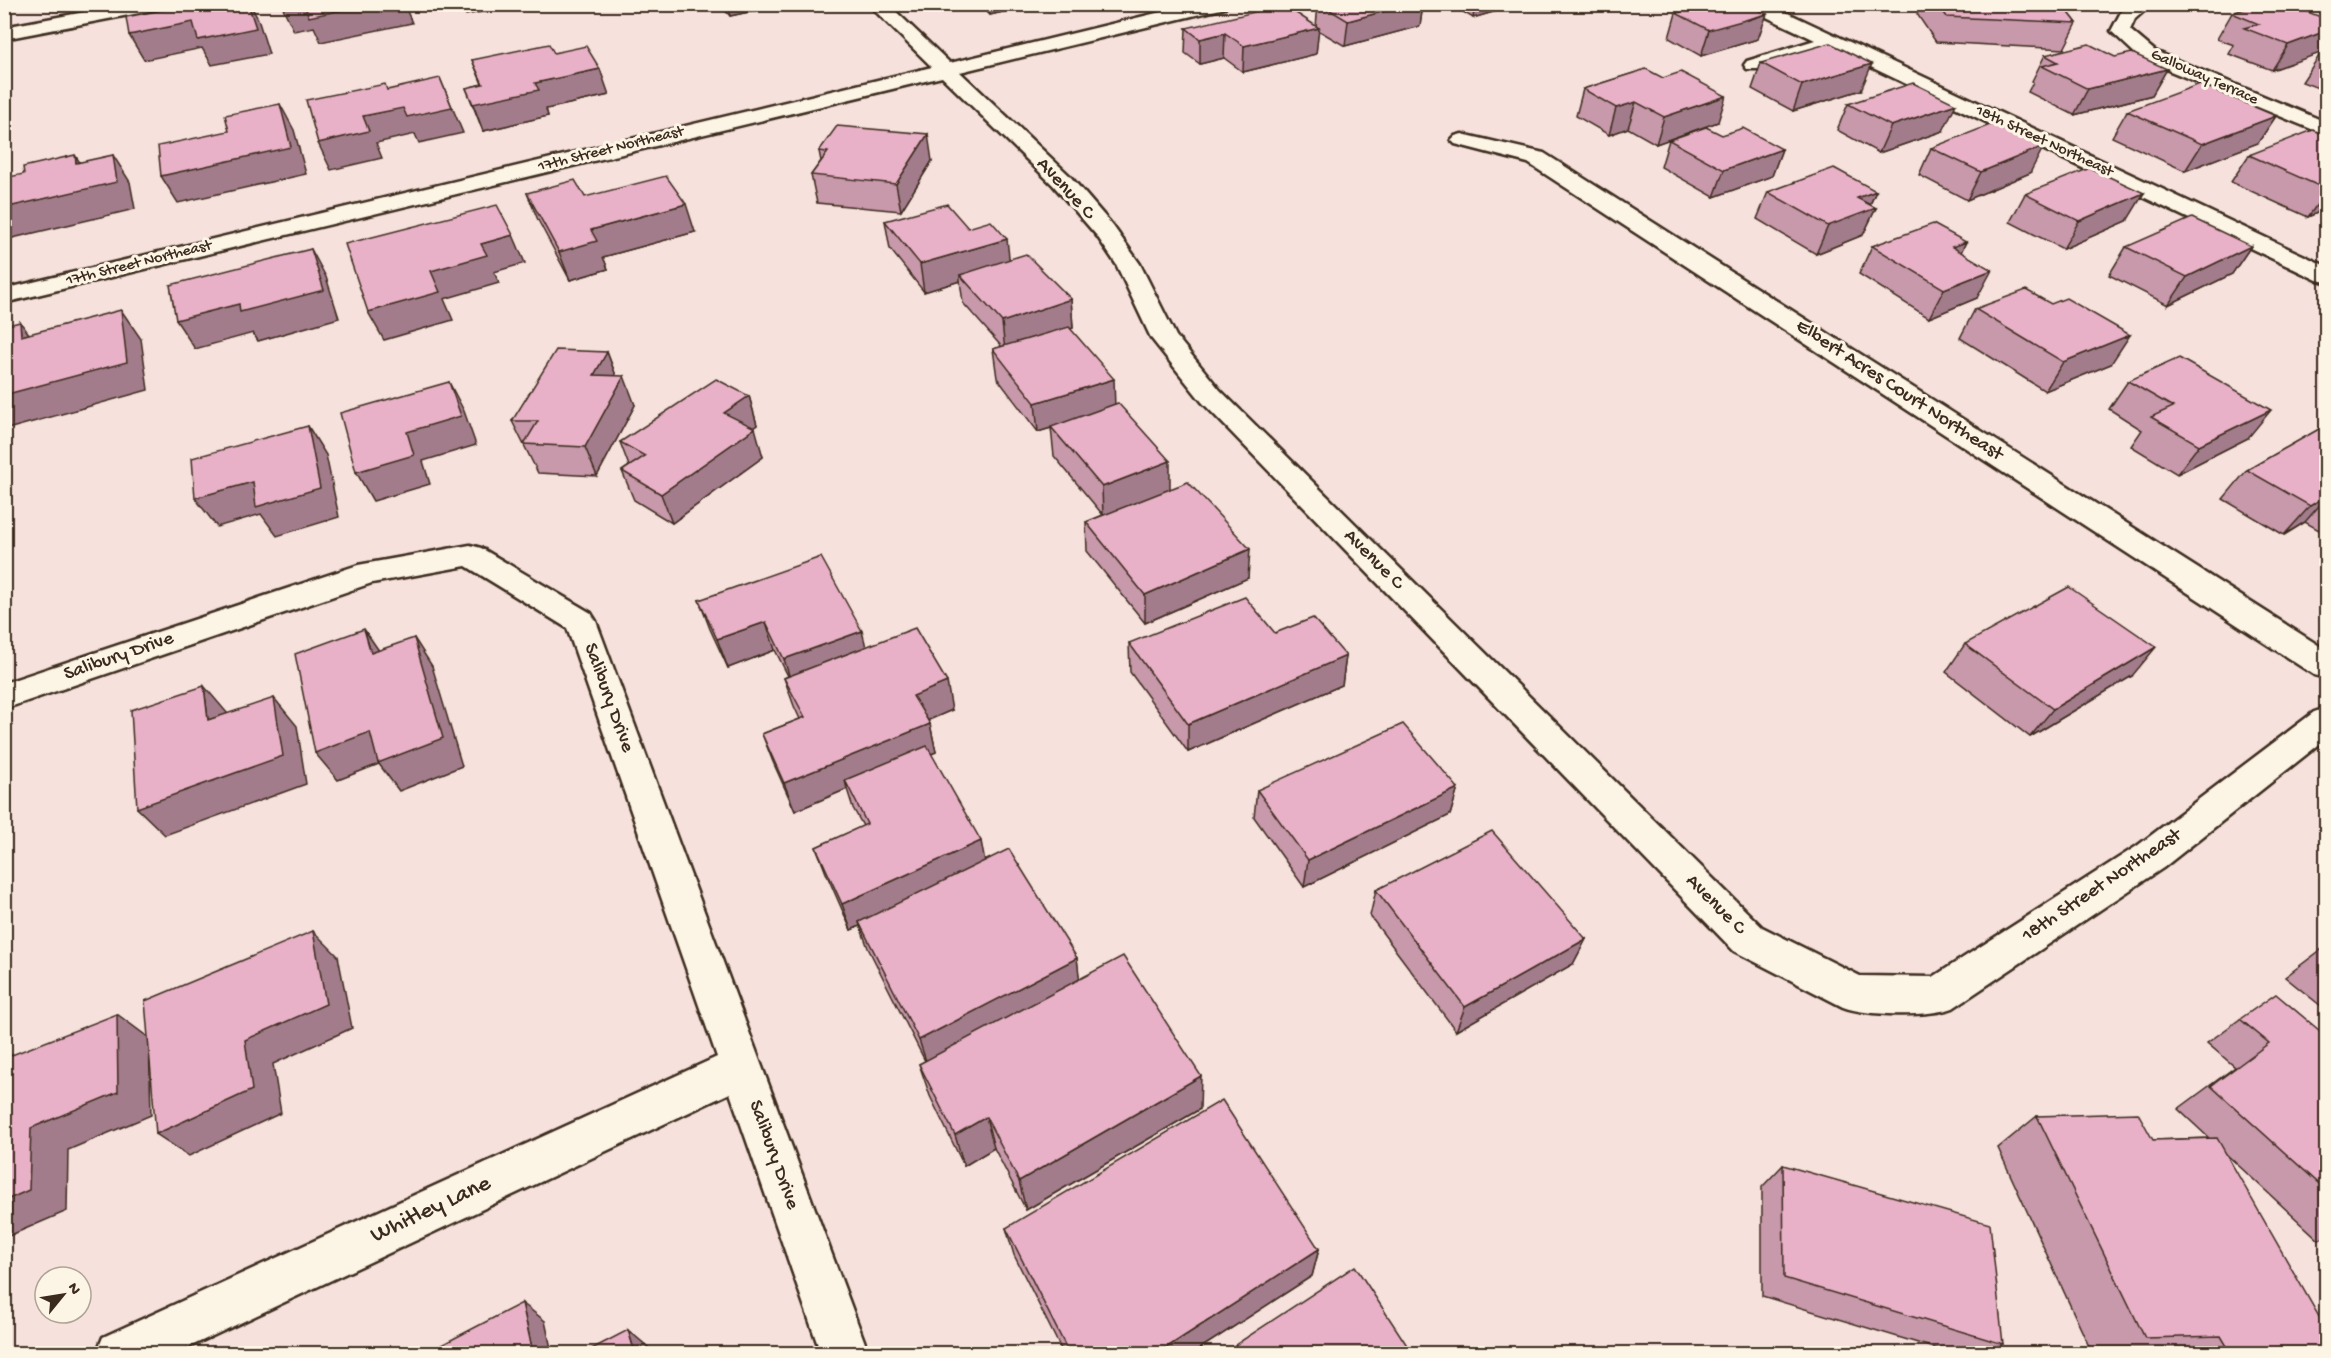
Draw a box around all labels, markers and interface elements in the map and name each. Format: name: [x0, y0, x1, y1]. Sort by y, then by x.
street label: Galloway Terrace: [2147, 46, 2261, 110]
street label: 18th Street Northeast: [1971, 101, 2117, 183]
street label: 17th Street Northeast: [535, 122, 687, 178]
street label: Avenue C: [1031, 153, 1100, 225]
street label: 17th Street Northeast: [63, 236, 215, 292]
street label: Elbert Acres Court Northeast: [1791, 315, 2009, 468]
street label: Avenue C: [1338, 525, 1409, 596]
street label: Salibury Drive: [61, 627, 177, 686]
street label: Salibury Drive: [578, 640, 639, 756]
street label: 18th Street Northeast: [2017, 823, 2188, 948]
street label: Avenue C: [1680, 870, 1751, 941]
street label: Salibury Drive: [743, 1097, 804, 1213]
street label: Whitley Lane: [366, 1169, 496, 1250]
north arrow: [33, 1265, 93, 1325]
text: N: [62, 1280, 84, 1299]

